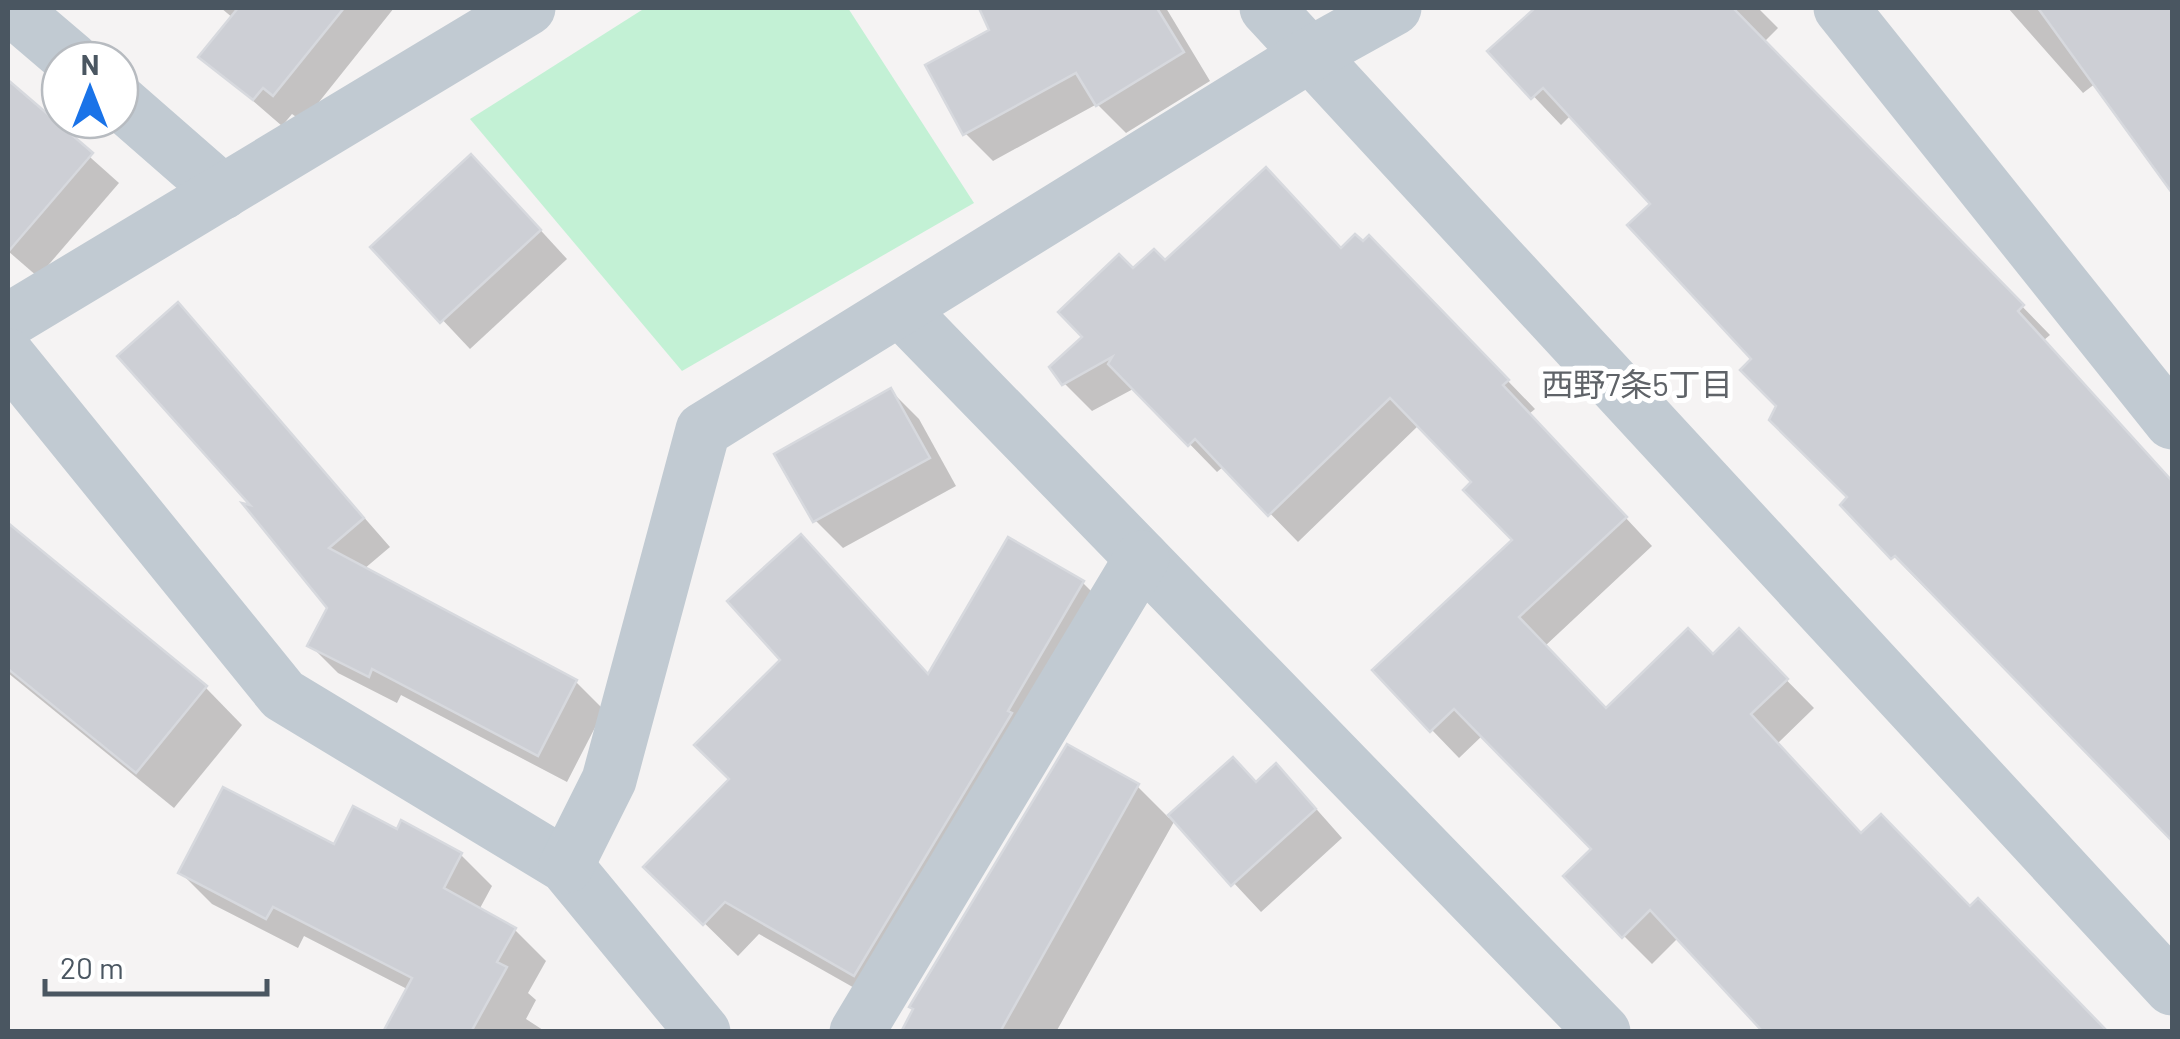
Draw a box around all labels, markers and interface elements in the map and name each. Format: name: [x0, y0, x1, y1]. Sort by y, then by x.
north arrow: [40, 40, 140, 140]
text: N: [81, 47, 99, 81]
district label: 西野7条5丁目: [1541, 364, 1733, 402]
scale bar: [45, 934, 268, 996]
text: 20 m: [60, 949, 124, 985]

